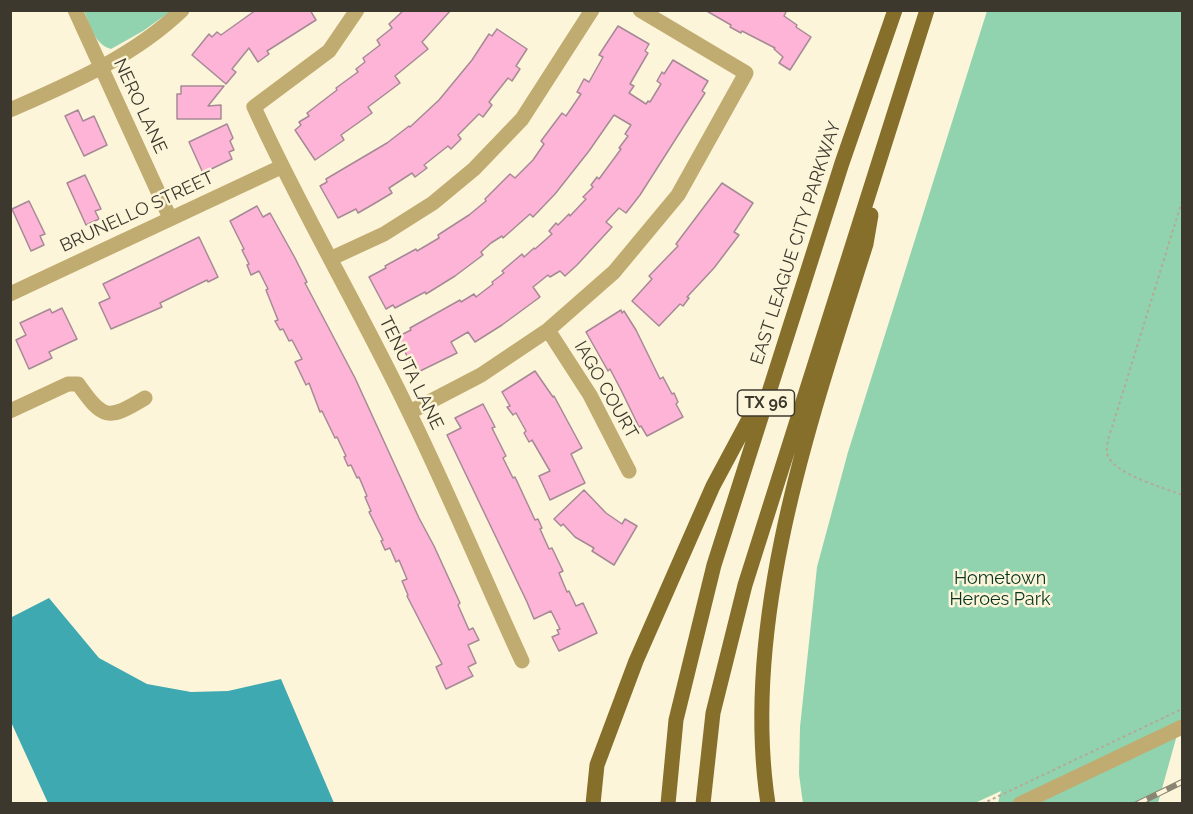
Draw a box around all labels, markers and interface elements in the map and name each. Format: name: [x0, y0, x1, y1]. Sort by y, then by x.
street label: NERO LANE: [109, 55, 171, 157]
street label: EAST LEAGUE CITY PARKWAY: [746, 119, 846, 367]
street label: BRUNELLO STREET: [57, 167, 217, 257]
street label: TENUTA LANE: [374, 313, 448, 433]
street label: IAGO COURT: [569, 337, 643, 443]
road number: TX 96: [738, 390, 795, 416]
park label: Hometown Heroes Park: [949, 568, 1051, 610]

